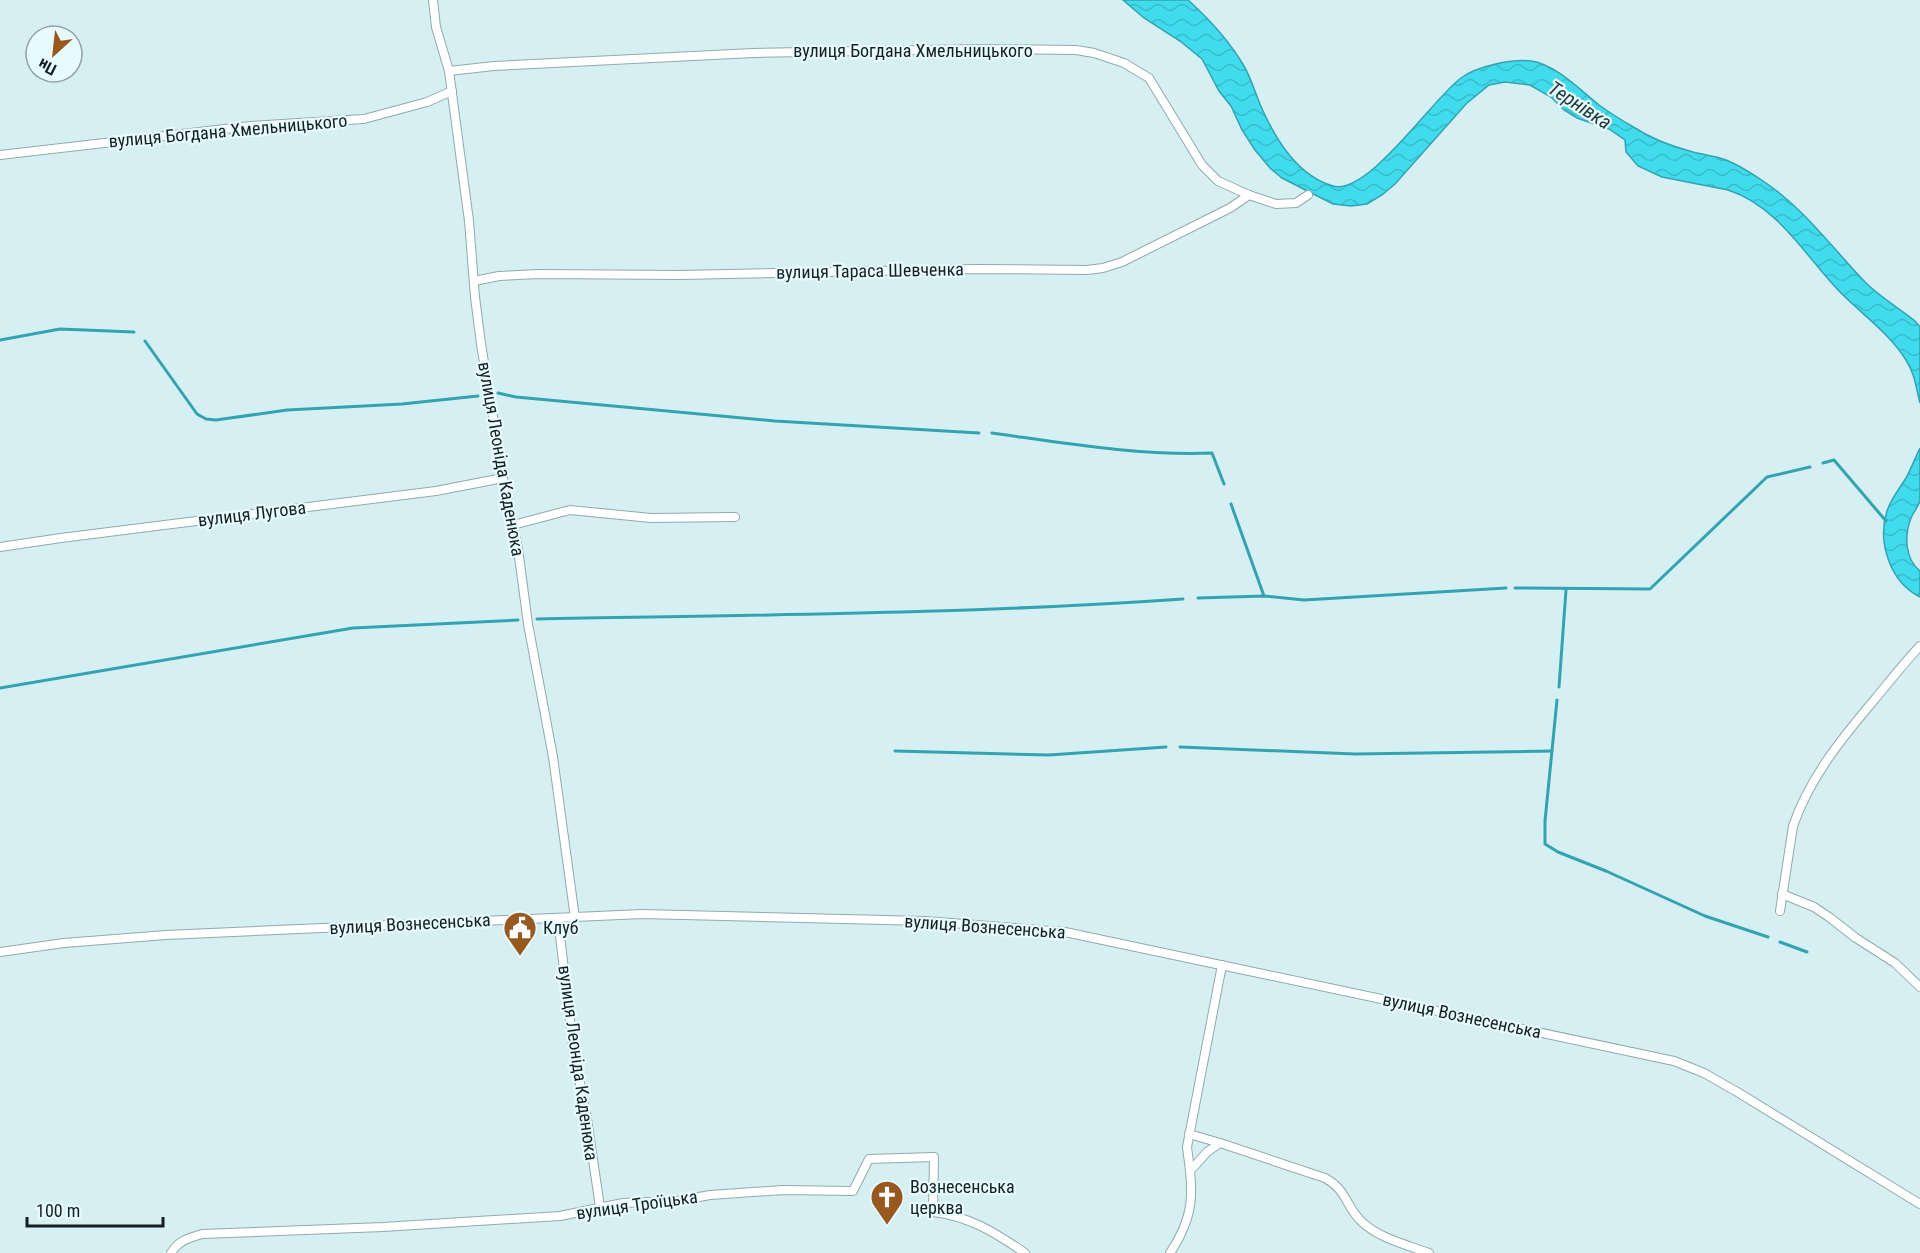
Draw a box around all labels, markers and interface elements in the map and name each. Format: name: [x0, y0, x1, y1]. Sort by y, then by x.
north arrow: [24, 24, 84, 84]
street label: вулиця Богдана Хмельницького: [793, 40, 1033, 61]
text: Пн: [35, 54, 60, 79]
water label: Тернівка: [1544, 76, 1616, 134]
street label: вулиця Богдана Хмельницького: [108, 110, 348, 151]
street label: вулиця Тараса Шевченка: [776, 258, 964, 283]
street label: вулиця Леоніда Каденюка: [474, 360, 529, 558]
street label: вулиця Лугова: [197, 496, 307, 531]
street label: вулиця Вознесенська: [329, 909, 491, 938]
public building icon: Клуб: [502, 910, 538, 957]
street label: вулиця Вознесенська: [904, 910, 1066, 943]
place label: Клуб: [543, 917, 579, 938]
street label: вулиця Леоніда Каденюка: [554, 964, 603, 1162]
street label: вулиця Вознесенська: [1381, 988, 1543, 1043]
place label: Вознесенська церква: [910, 1176, 1015, 1218]
church icon: Вознесенська церква: [869, 1179, 905, 1226]
street label: вулиця Троїцька: [575, 1186, 699, 1223]
scale bar: [27, 1190, 164, 1228]
text: 100 m: [36, 1200, 80, 1221]

